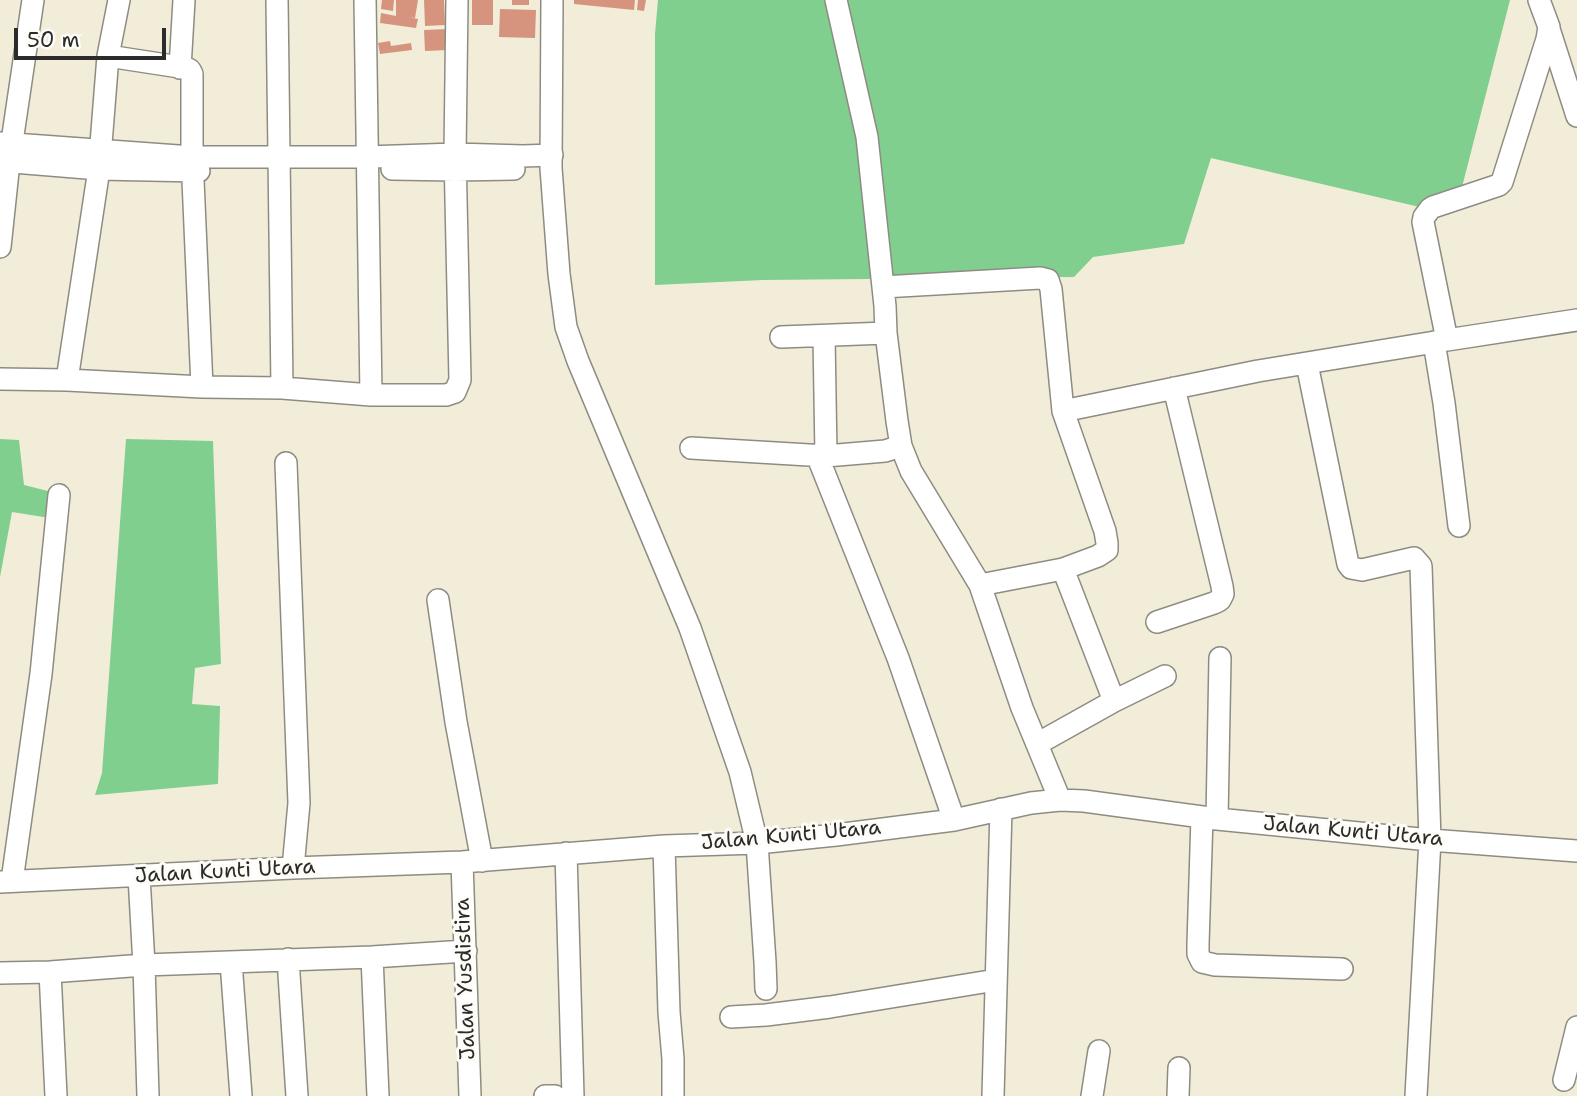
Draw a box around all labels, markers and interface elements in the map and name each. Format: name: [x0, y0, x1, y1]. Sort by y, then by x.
scale bar: [18, 14, 170, 58]
text: 50 m: [27, 26, 80, 54]
street label: Jalan Kunti Utara: [1262, 812, 1444, 852]
street label: Jalan Kunti Utara: [700, 816, 882, 856]
street label: Jalan Kunti Utara: [134, 855, 316, 889]
street label: Jalan Yusdistira: [451, 897, 481, 1061]

